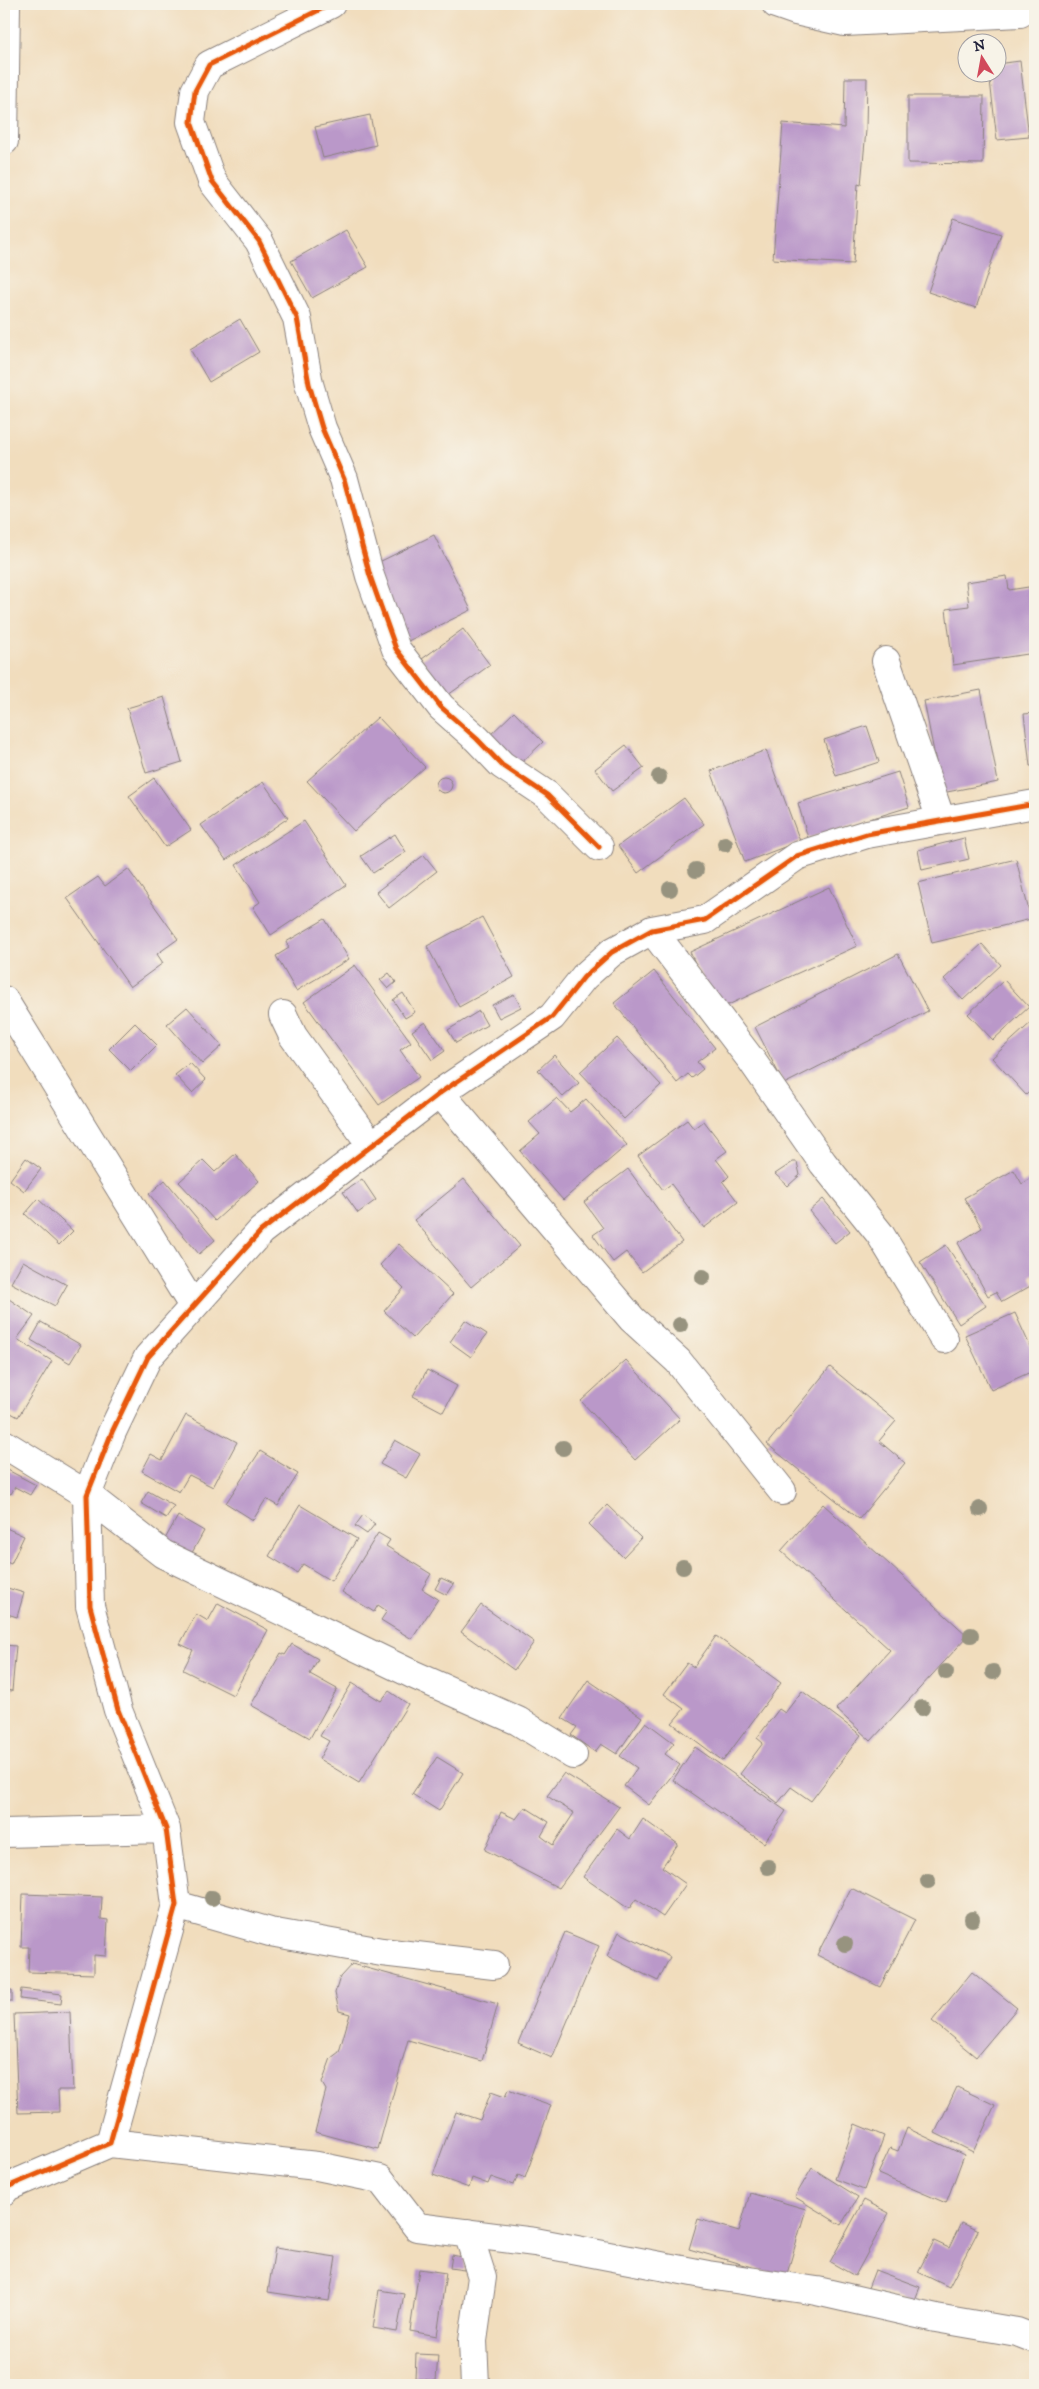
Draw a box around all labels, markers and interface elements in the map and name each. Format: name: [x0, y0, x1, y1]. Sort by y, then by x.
north arrow: [956, 32, 1006, 82]
text: N: [972, 36, 988, 56]

